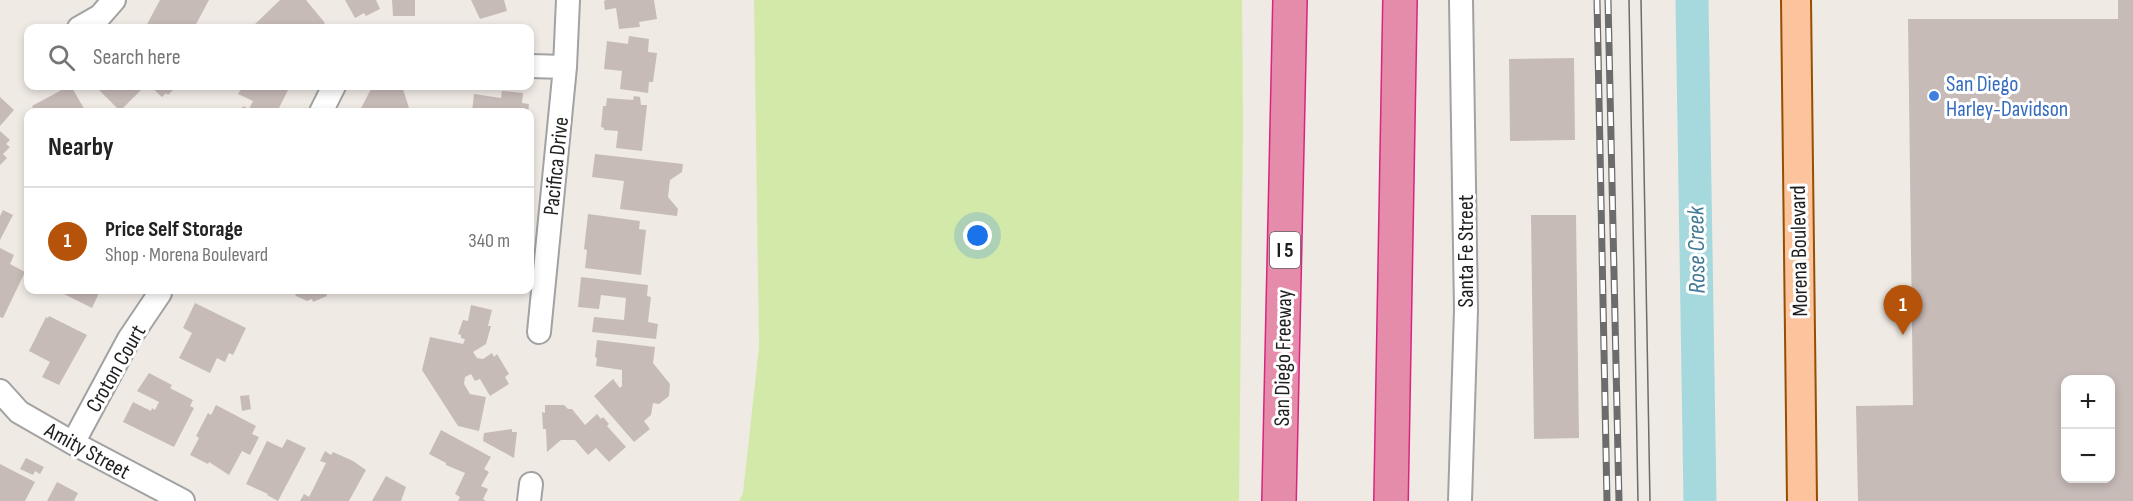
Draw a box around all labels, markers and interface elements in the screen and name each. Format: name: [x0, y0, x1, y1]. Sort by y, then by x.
search box: [24, 24, 534, 90]
icon: search: [45, 41, 78, 74]
text: Search here: [93, 44, 180, 71]
place label: San Diego Harley-Davidson: [1946, 71, 2068, 123]
marker: San Diego Harley-Davidson: [1927, 89, 1941, 103]
street label: Pacifica Drive: [538, 116, 575, 217]
text: Nearby: [48, 132, 114, 163]
street label: Morena Boulevard: [1785, 185, 1814, 317]
street label: Santa Fe Street: [1453, 194, 1480, 307]
water label: Rose Creek: [1681, 205, 1712, 294]
text: Price Self Storage: [105, 216, 243, 243]
your location: [963, 221, 992, 250]
text: 1: [64, 229, 71, 253]
text: 340 m: [468, 229, 510, 253]
road number: I 5: [1270, 232, 1300, 268]
text: Shop · Morena Boulevard: [105, 243, 268, 267]
pin: 1: [1884, 286, 1922, 335]
street label: San Diego Freeway: [1269, 289, 1298, 427]
street label: Croton Court: [81, 320, 152, 417]
map controls: [2061, 375, 2115, 483]
button: +: [2061, 375, 2115, 429]
street label: Amity Street: [39, 416, 135, 486]
button: −: [2061, 429, 2115, 483]

